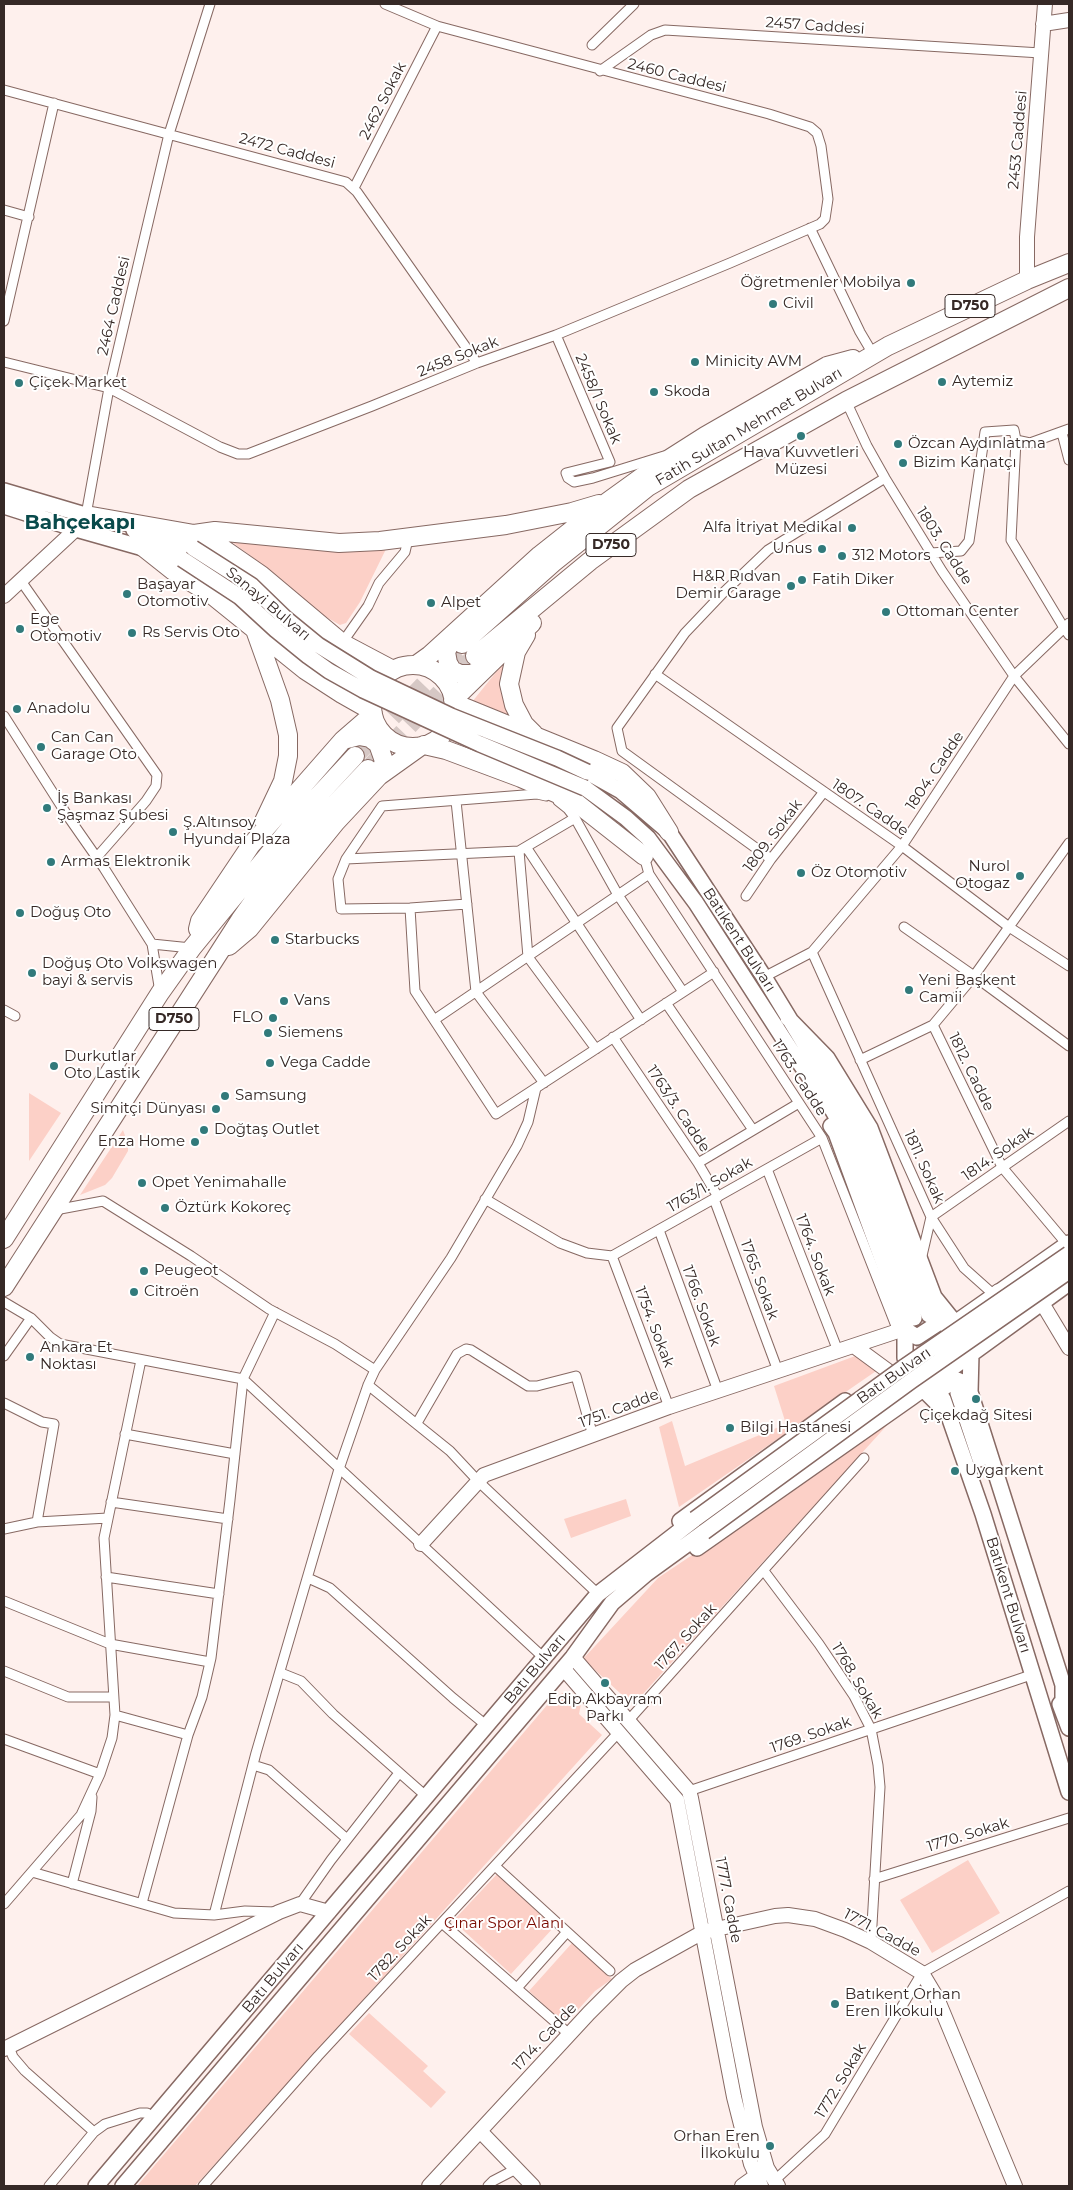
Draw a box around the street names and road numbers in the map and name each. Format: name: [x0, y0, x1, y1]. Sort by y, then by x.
street label: 2457 Caddesi: [765, 14, 865, 38]
street label: 2460 Caddesi: [626, 55, 728, 97]
street label: 2462 Sokak: [356, 59, 410, 143]
street label: 2453 Caddesi: [1005, 90, 1031, 190]
street label: 2472 Caddesi: [237, 130, 337, 172]
street label: 2464 Caddesi: [94, 255, 134, 357]
road number: D750: [945, 294, 995, 318]
street label: 2458 Sokak: [415, 333, 501, 381]
street label: 2458/1 Sokak: [571, 351, 625, 447]
street label: Fatih Sultan Mehmet Bulvarı: [652, 364, 846, 490]
street label: 1803. Cadde: [912, 504, 976, 588]
road number: D750: [586, 534, 636, 556]
street label: Sanayi Bulvarı: [222, 563, 314, 645]
street label: 1804. Cadde: [902, 728, 968, 814]
street label: 1807. Cadde: [828, 776, 912, 840]
street label: 1809. Sokak: [740, 796, 806, 876]
street label: Batıkent Bulvarı: [699, 885, 779, 995]
road number: D750: [149, 1008, 199, 1030]
street label: 1812. Cadde: [944, 1030, 998, 1114]
street label: 1763. Cadde: [768, 1036, 830, 1120]
street label: 1763/3. Cadde: [642, 1062, 714, 1156]
street label: 1814. Sokak: [959, 1123, 1037, 1185]
street label: 1811. Sokak: [900, 1128, 948, 1206]
street label: 1763/1. Sokak: [664, 1154, 756, 1216]
street label: 1764. Sokak: [791, 1212, 839, 1298]
street label: 1765. Sokak: [736, 1237, 782, 1323]
street label: 1766. Sokak: [678, 1263, 724, 1349]
street label: 1754. Sokak: [630, 1284, 678, 1370]
street label: Batı Bulvarı: [854, 1344, 934, 1408]
street label: 1751. Cadde: [577, 1386, 661, 1432]
street label: Batıkent Bulvarı: [982, 1535, 1034, 1655]
street label: 1767. Sokak: [651, 1600, 721, 1674]
street label: Batı Bulvarı: [500, 1630, 570, 1708]
street label: 1768. Sokak: [827, 1640, 887, 1722]
street label: 1769. Sokak: [768, 1713, 854, 1757]
street label: 1770. Sokak: [925, 1814, 1011, 1856]
street label: 1777. Cadde: [711, 1856, 745, 1944]
street label: 1771. Cadde: [840, 1905, 924, 1961]
street label: 1782. Sokak: [365, 1911, 435, 1985]
street label: Batı Bulvarı: [238, 1939, 308, 2017]
street label: 1714. Cadde: [509, 1999, 581, 2075]
street label: 1772. Sokak: [812, 2040, 870, 2122]

